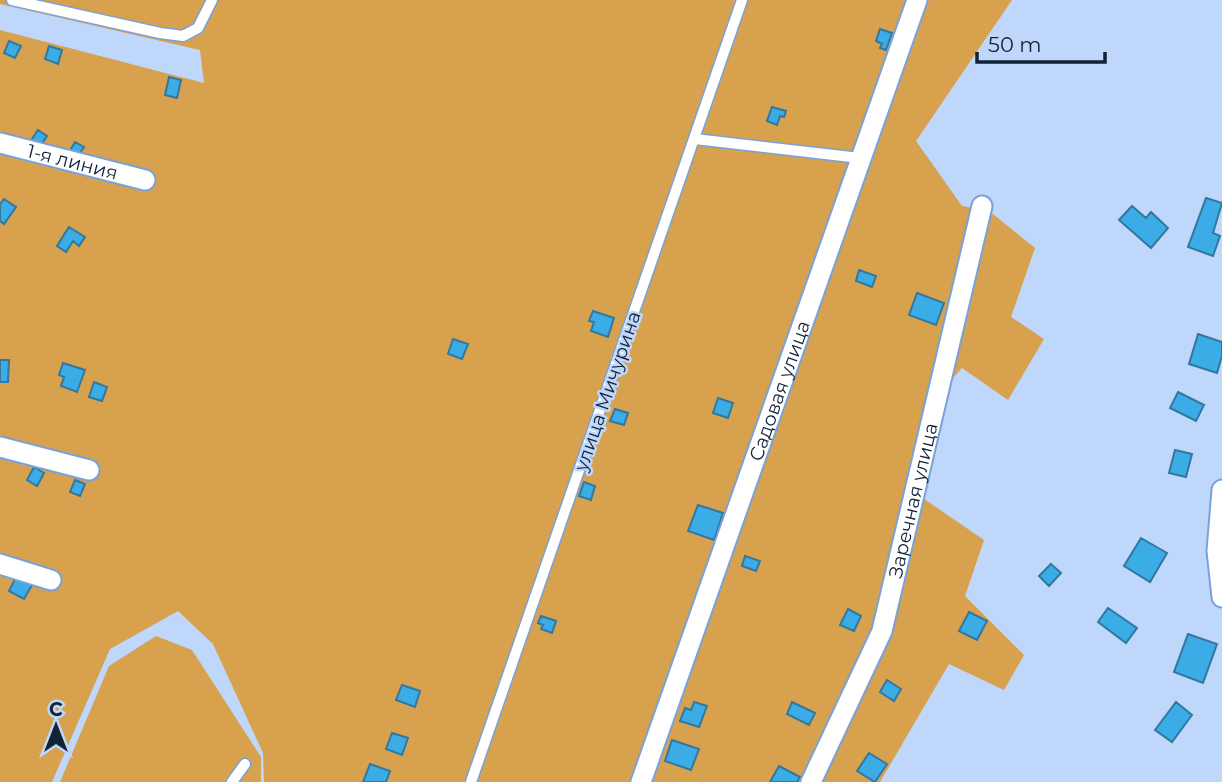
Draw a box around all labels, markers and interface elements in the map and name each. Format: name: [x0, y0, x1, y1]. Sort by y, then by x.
scale bar: [977, 21, 1105, 65]
text: 50 m: [988, 32, 1042, 57]
street label: 1-я линия: [25, 139, 120, 185]
street label: улица Мичурина: [569, 308, 646, 475]
street label: Садовая улица: [744, 317, 815, 464]
street label: Заречная улица: [884, 421, 943, 580]
north arrow: [21, 691, 91, 761]
text: С: [49, 698, 63, 721]

